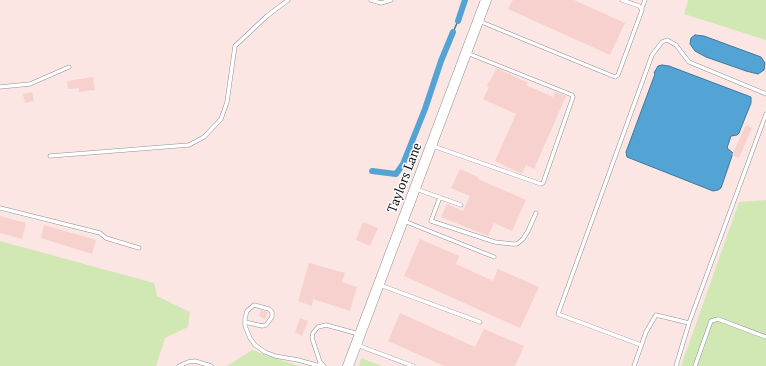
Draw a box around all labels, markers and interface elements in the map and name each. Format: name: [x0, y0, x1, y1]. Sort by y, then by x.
street label: Taylors Lane: [385, 141, 425, 215]

